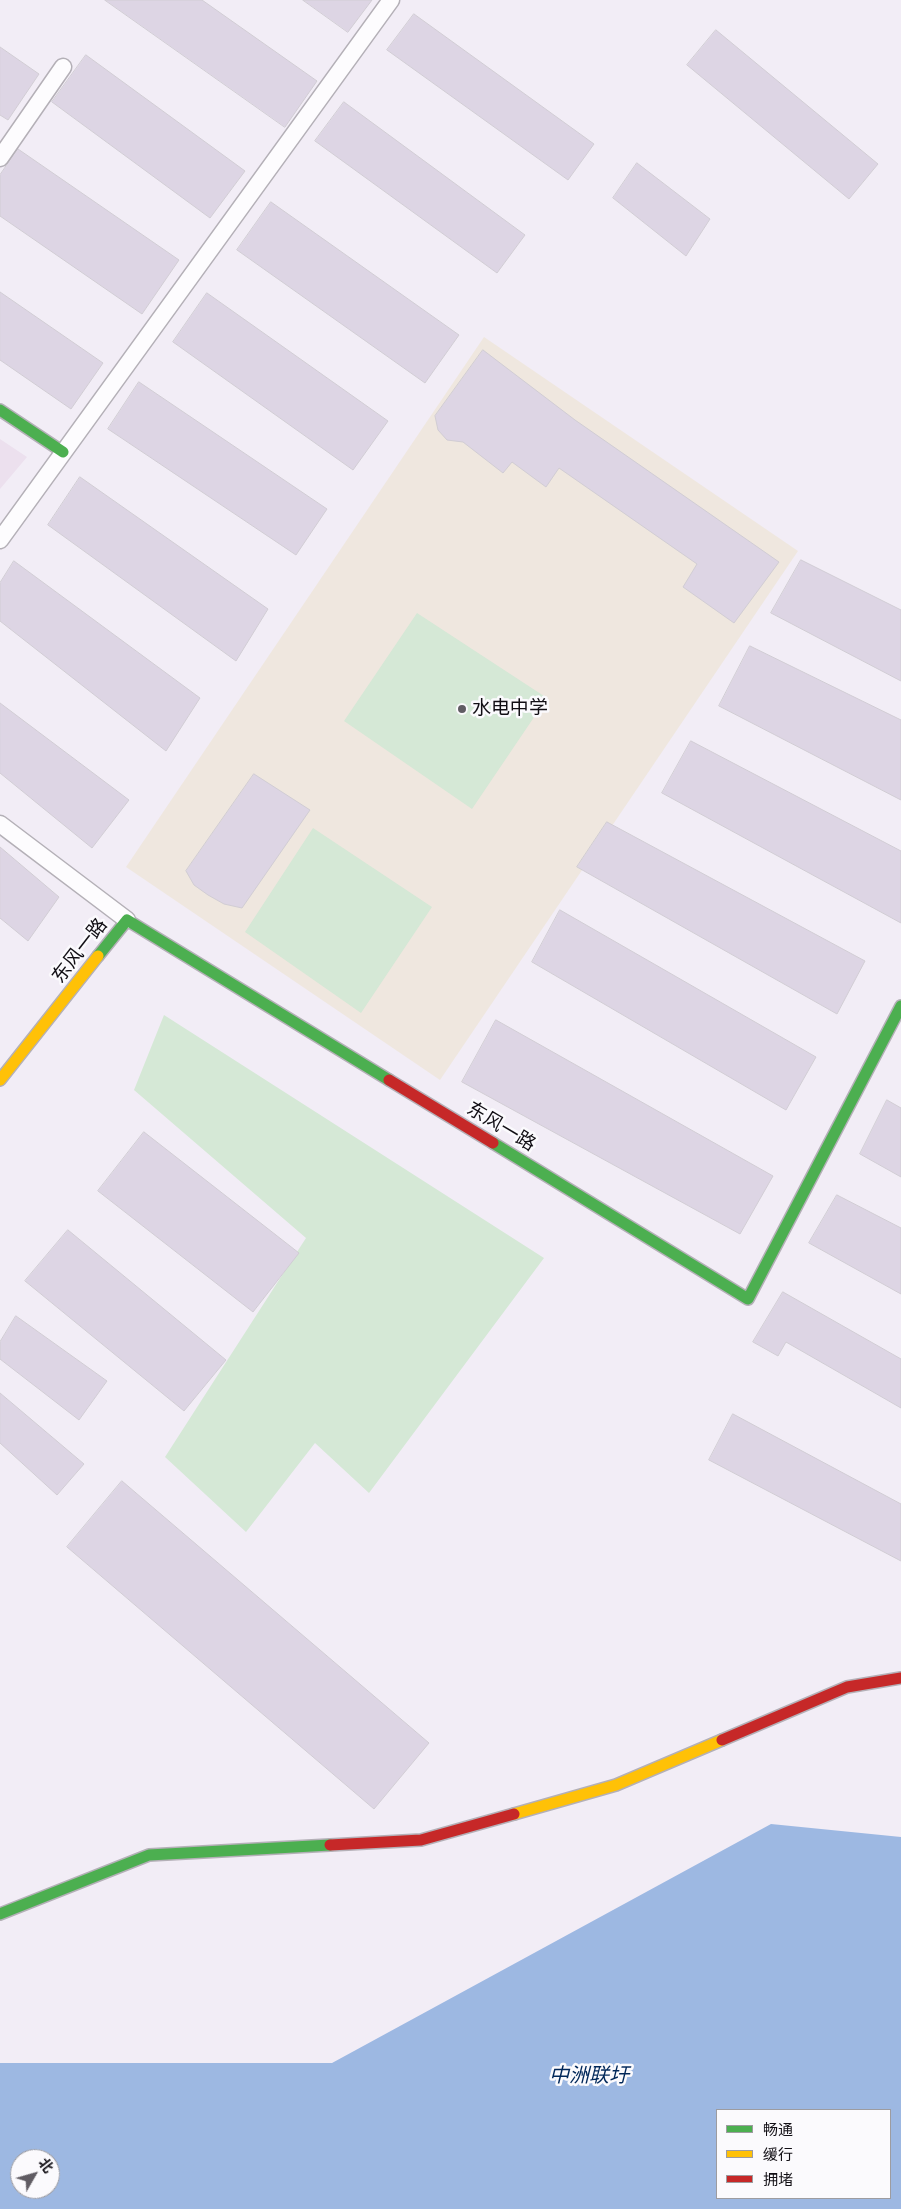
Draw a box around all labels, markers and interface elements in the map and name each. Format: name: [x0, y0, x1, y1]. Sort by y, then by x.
place label: 水电中学: [472, 698, 548, 720]
marker: 水电中学: [456, 703, 468, 715]
street label: 东风一路: [48, 914, 112, 988]
street label: 东风一路: [463, 1098, 539, 1156]
water label: 中洲联圩: [549, 2064, 629, 2088]
legend: [716, 2109, 891, 2199]
text: 畅通: [763, 2120, 793, 2139]
text: 缓行: [763, 2145, 793, 2164]
north arrow: [10, 2149, 60, 2199]
text: 北: [35, 2154, 57, 2176]
text: 拥堵: [763, 2170, 793, 2189]

